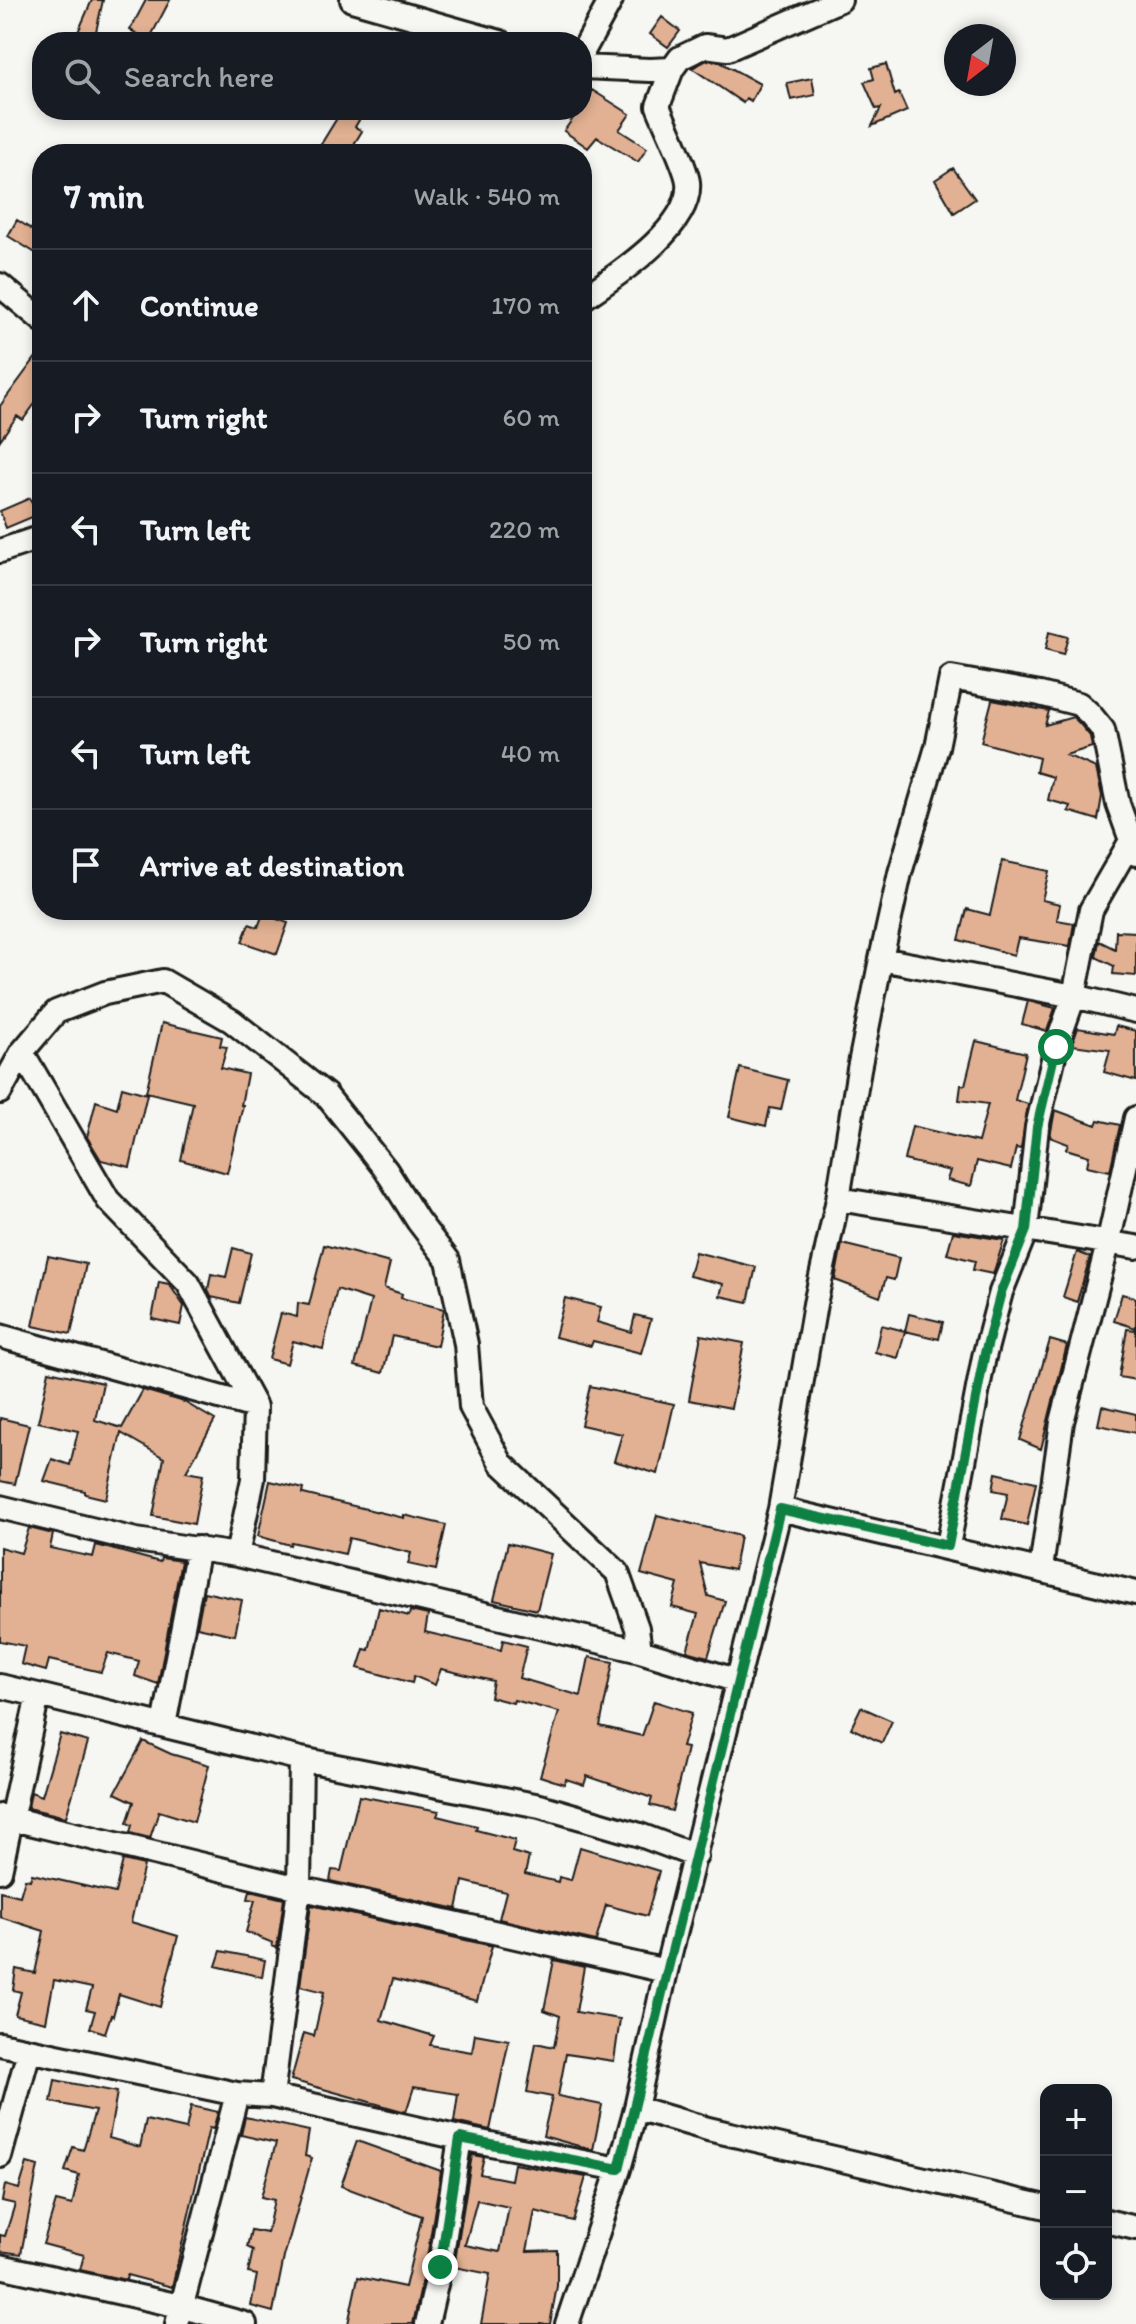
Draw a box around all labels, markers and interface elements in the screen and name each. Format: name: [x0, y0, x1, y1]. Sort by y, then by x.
north arrow: [944, 24, 1016, 96]
search box: [32, 32, 592, 120]
icon: search: [60, 54, 104, 98]
text: Search here: [124, 58, 274, 95]
text: 7 min: [64, 176, 144, 217]
text: Walk · 540 m: [414, 180, 560, 212]
icon: ahead: [64, 283, 108, 327]
text: Continue: [140, 287, 259, 324]
text: 170 m: [491, 289, 560, 321]
icon: right: [64, 395, 108, 439]
text: Turn right: [140, 399, 268, 436]
text: 60 m: [503, 401, 560, 433]
icon: left: [64, 507, 108, 551]
text: Turn left: [140, 511, 251, 548]
text: 220 m: [489, 513, 560, 545]
icon: right: [64, 619, 108, 663]
text: Turn right: [140, 623, 268, 660]
text: 50 m: [503, 625, 560, 657]
icon: left: [64, 731, 108, 775]
text: Turn left: [140, 735, 251, 772]
text: 40 m: [501, 737, 560, 769]
icon: arrive: [64, 843, 108, 887]
text: Arrive at destination: [140, 847, 404, 884]
route start: [1038, 1029, 1074, 1065]
map controls: [1040, 2084, 1112, 2300]
button: +: [1040, 2084, 1112, 2156]
button: −: [1040, 2156, 1112, 2228]
button: locate: [1040, 2228, 1112, 2300]
route end: [422, 2249, 458, 2285]

